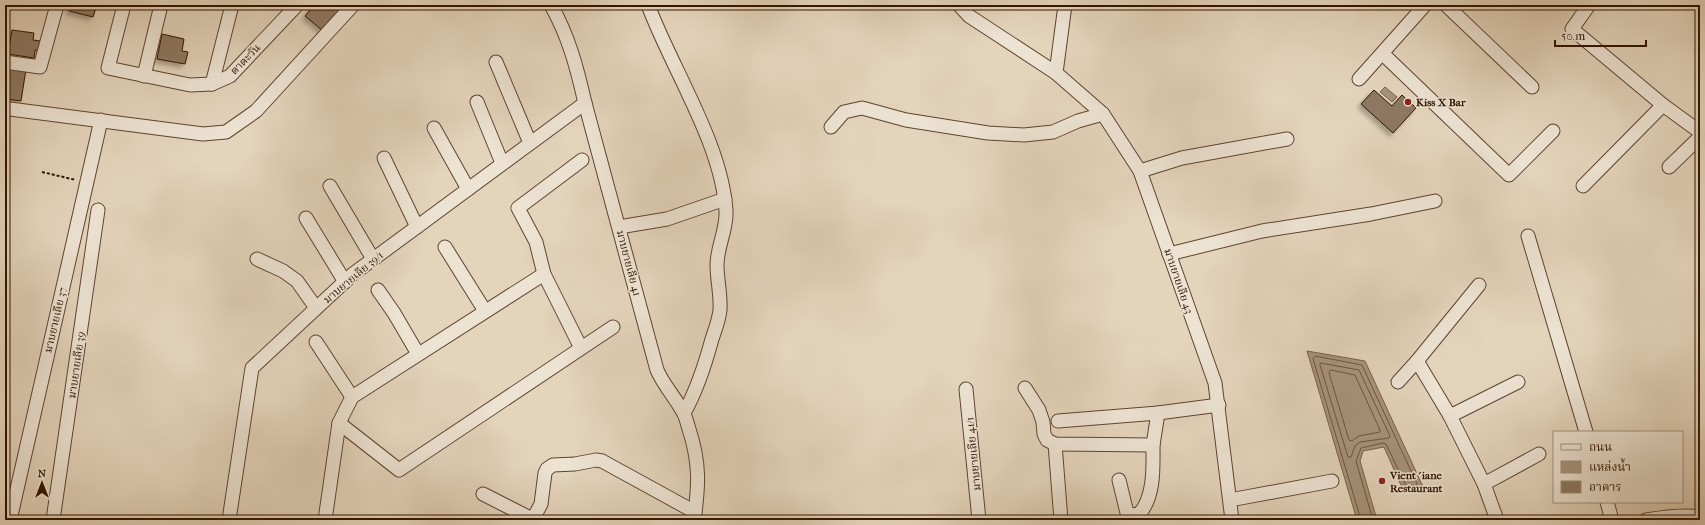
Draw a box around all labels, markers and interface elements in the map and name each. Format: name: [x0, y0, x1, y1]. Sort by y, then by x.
scale bar: [1555, 22, 1646, 48]
text: 50 m: [1561, 29, 1585, 43]
street label: ตาตะวัน: [228, 41, 263, 77]
place label: Kiss X Bar: [1416, 96, 1466, 109]
marker: Kiss X Bar: [1403, 97, 1413, 107]
street label: มาบยายเลีย 41: [613, 229, 644, 298]
street label: มาบยายเลีย 43: [1161, 247, 1196, 316]
street label: มาบยายเลีย 39/1: [321, 249, 386, 306]
street label: มาบยายเลีย 37: [42, 286, 69, 354]
street label: มาบยายเลีย 39: [65, 330, 88, 399]
street label: มาบยายเลีย 41/1: [963, 416, 984, 492]
legend: [1553, 431, 1683, 503]
text: ถนน: [1589, 440, 1612, 454]
text: แหล่งน้ำ: [1589, 458, 1631, 474]
north arrow: [22, 463, 62, 503]
text: N: [38, 467, 47, 480]
place label: Vient´iane Restaurant: [1389, 469, 1444, 495]
marker: Vient´iane Restaurant: [1377, 476, 1387, 486]
text: อาคาร: [1589, 480, 1621, 494]

